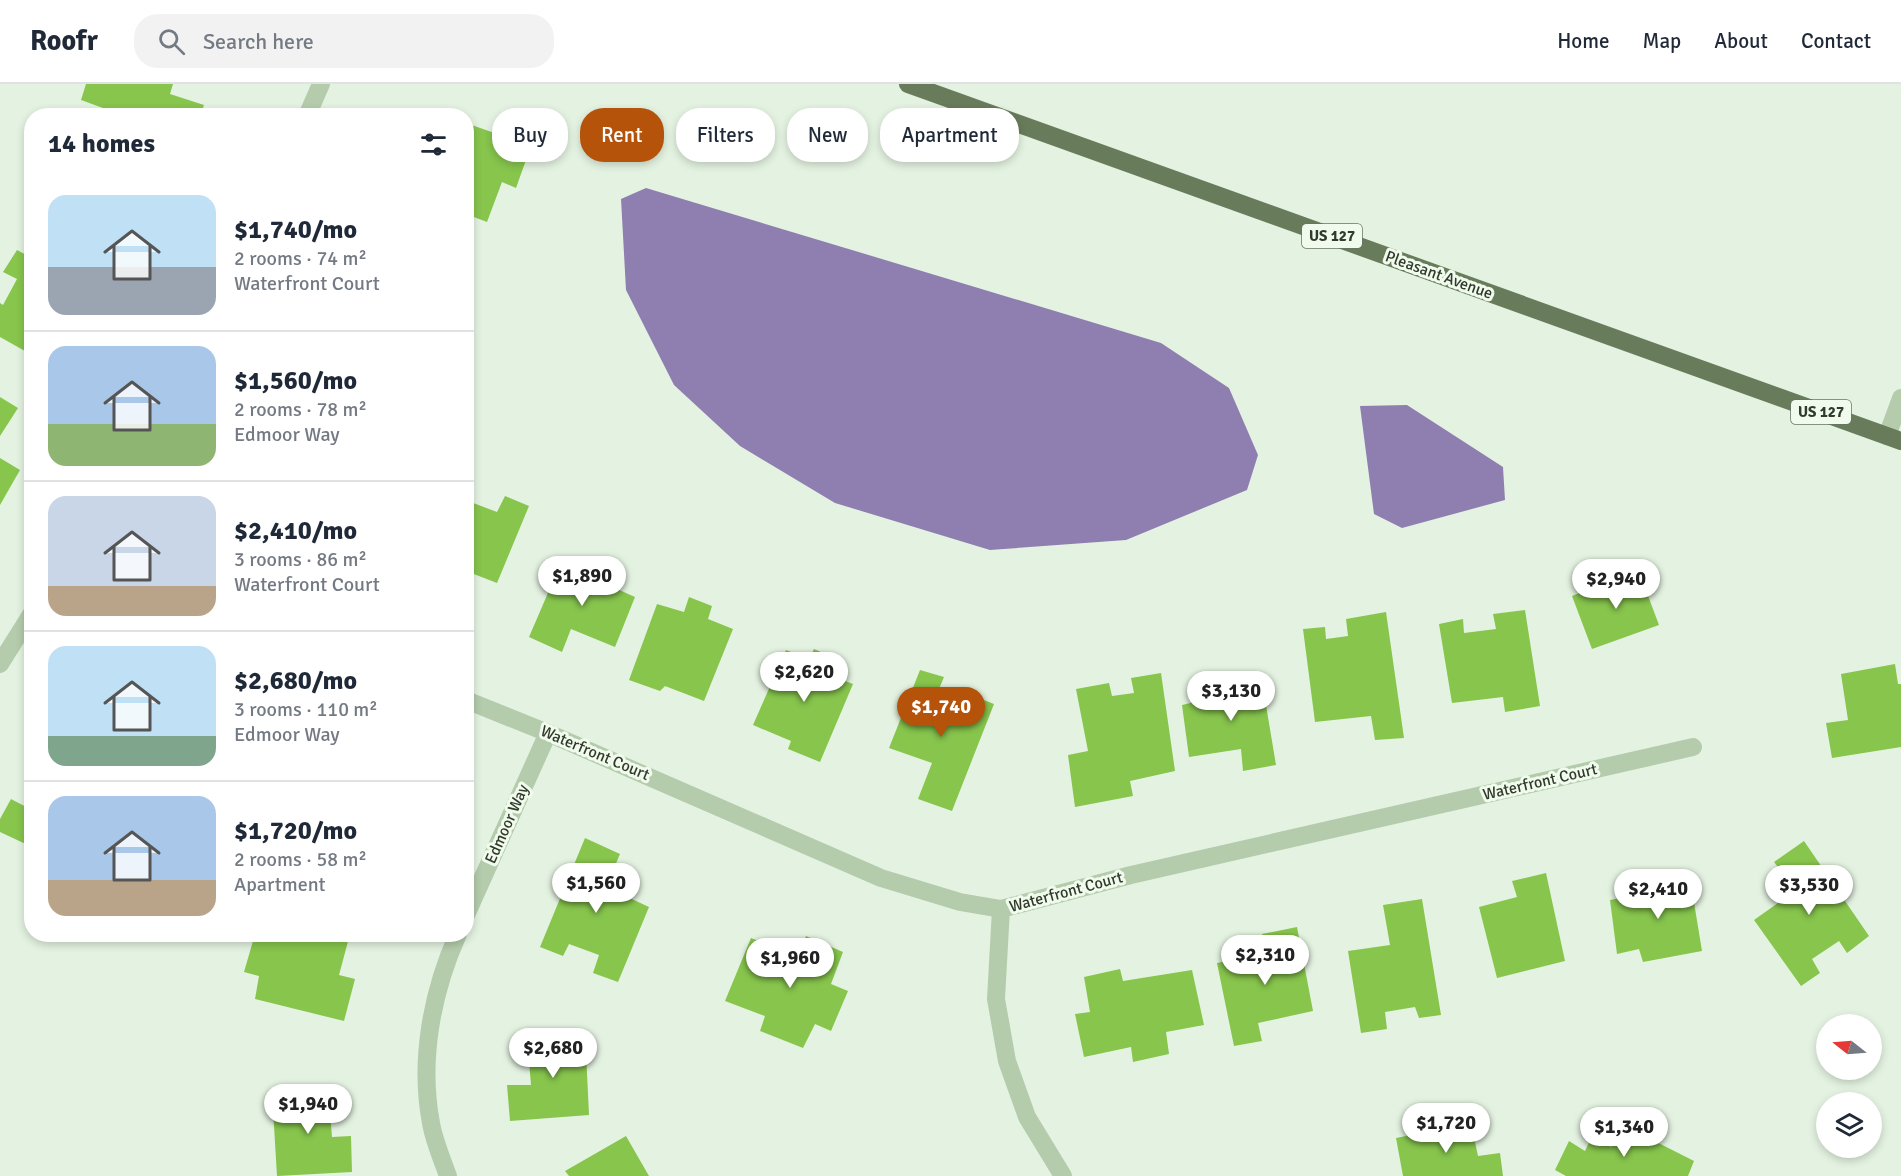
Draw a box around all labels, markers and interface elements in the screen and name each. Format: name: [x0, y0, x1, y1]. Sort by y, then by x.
search box: [134, 14, 554, 68]
text: Roofr: [30, 24, 98, 58]
icon: search: [155, 25, 188, 58]
text: Search here: [203, 28, 314, 55]
text: Home: [1557, 28, 1610, 54]
text: Map: [1643, 28, 1681, 54]
text: About: [1714, 28, 1768, 54]
text: Contact: [1801, 28, 1871, 54]
chip: Buy: [492, 108, 568, 162]
chip: Rent: [580, 108, 664, 162]
chip: Filters: [676, 108, 775, 162]
chip: New: [787, 108, 868, 162]
chip: Apartment: [880, 108, 1019, 162]
text: 14 homes: [48, 128, 155, 160]
icon: filters: [417, 128, 450, 161]
text: $1,740/mo: [234, 214, 357, 246]
icon: home: [96, 219, 168, 291]
road number: US 127: [1302, 224, 1362, 248]
text: 2 rooms · 74 m²: [234, 246, 367, 271]
street label: Pleasant Avenue: [1383, 246, 1495, 304]
text: Waterfront Court: [234, 271, 380, 296]
text: $1,560/mo: [234, 365, 357, 397]
icon: home: [96, 370, 168, 442]
text: 2 rooms · 78 m²: [234, 397, 367, 422]
road number: US 127: [1791, 400, 1851, 424]
text: Edmoor Way: [234, 422, 340, 447]
text: $2,410/mo: [234, 515, 357, 547]
icon: home: [96, 520, 168, 592]
text: 3 rooms · 86 m²: [234, 547, 367, 572]
pin: $1,890: [533, 556, 631, 607]
pin: $2,940: [1567, 559, 1665, 610]
text: $1,890: [552, 563, 612, 588]
text: $2,940: [1586, 566, 1646, 591]
text: Waterfront Court: [234, 572, 380, 597]
pin: $2,620: [755, 652, 853, 703]
text: $2,620: [774, 659, 834, 684]
text: $2,680/mo: [234, 665, 357, 697]
icon: home: [96, 670, 168, 742]
pin: $3,130: [1182, 671, 1280, 722]
text: $3,130: [1201, 678, 1261, 703]
pin: $1,740: [892, 687, 990, 738]
text: $1,740: [911, 694, 971, 719]
text: 3 rooms · 110 m²: [234, 697, 378, 722]
street label: Waterfront Court: [537, 721, 653, 785]
text: Edmoor Way: [234, 722, 340, 747]
street label: Waterfront Court: [1481, 759, 1599, 805]
street label: Edmoor Way: [481, 781, 534, 867]
text: $1,720/mo: [234, 815, 357, 847]
icon: home: [96, 820, 168, 892]
text: 2 rooms · 58 m²: [234, 847, 367, 872]
pin: $1,560: [547, 863, 645, 914]
pin: $3,530: [1760, 865, 1858, 916]
street label: Waterfront Court: [1007, 867, 1125, 917]
pin: $2,410: [1609, 869, 1707, 920]
text: $1,560: [566, 870, 626, 895]
text: Apartment: [234, 872, 326, 897]
text: $3,530: [1779, 872, 1839, 897]
text: $2,410: [1628, 876, 1688, 901]
pin: $2,310: [1216, 935, 1314, 986]
pin: $1,960: [741, 938, 839, 989]
text: $2,310: [1235, 942, 1295, 967]
text: $1,960: [760, 945, 820, 970]
north arrow: [1816, 1014, 1882, 1080]
map controls: [1816, 1014, 1882, 1158]
pin: $2,680: [504, 1028, 602, 1079]
text: $2,680: [523, 1035, 583, 1060]
pin: $1,940: [259, 1084, 357, 1135]
text: $1,940: [278, 1091, 338, 1116]
button: layers: [1816, 1092, 1882, 1158]
pin: $1,720: [1397, 1103, 1495, 1154]
pin: $1,340: [1575, 1107, 1673, 1158]
text: $1,720: [1416, 1110, 1476, 1135]
text: $1,340: [1594, 1114, 1654, 1139]

